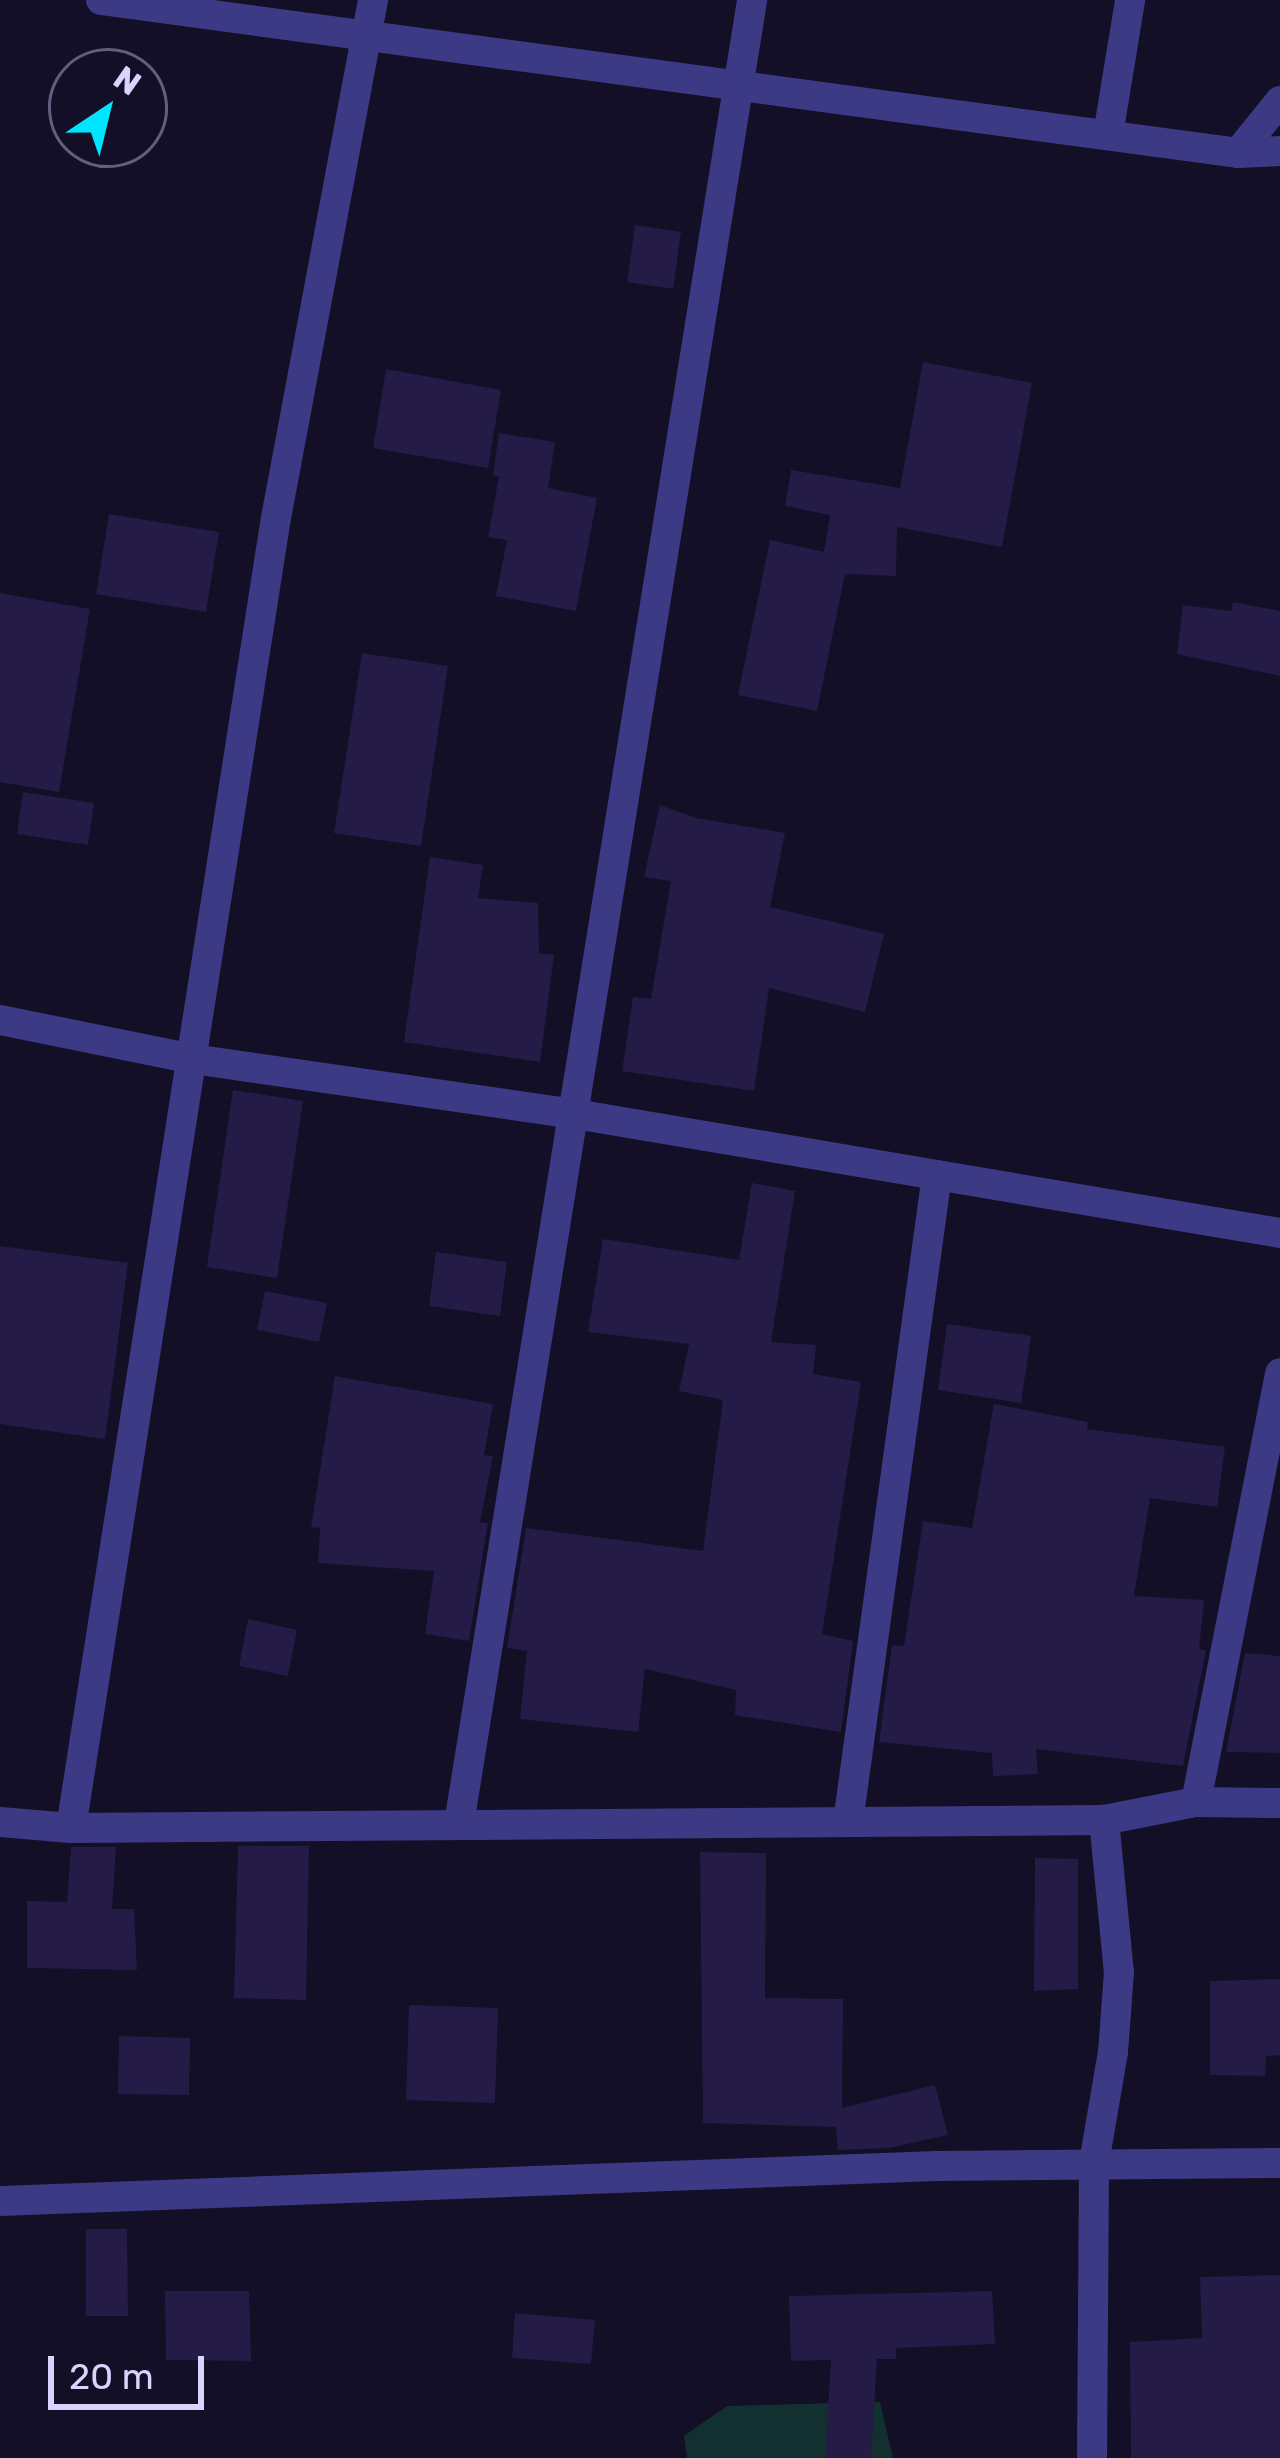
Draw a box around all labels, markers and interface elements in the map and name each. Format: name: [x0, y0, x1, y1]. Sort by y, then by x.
north arrow: [48, 48, 168, 168]
text: N: [106, 58, 148, 103]
scale bar: [54, 2332, 210, 2406]
text: 20 m: [69, 2355, 154, 2398]

